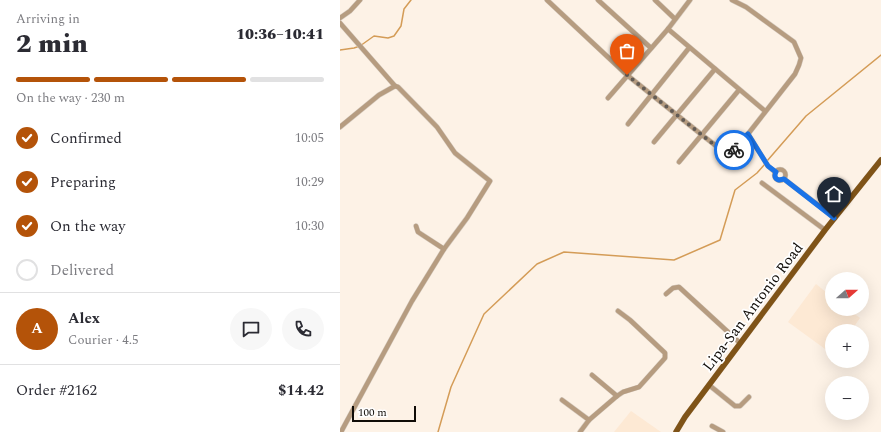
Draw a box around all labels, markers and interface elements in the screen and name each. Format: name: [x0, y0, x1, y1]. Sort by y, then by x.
text: Arriving in: [16, 9, 80, 29]
text: 10:36–10:41: [236, 23, 324, 46]
text: 2 min: [16, 24, 88, 64]
pin: [610, 34, 644, 75]
icon: bag: [616, 40, 638, 62]
text: On the way · 230 m: [16, 88, 125, 108]
icon: check: [16, 127, 38, 149]
text: Confirmed: [50, 127, 122, 150]
text: 10:05: [295, 128, 324, 148]
courier: [714, 130, 754, 170]
icon: bike: [723, 139, 745, 161]
icon: check: [16, 171, 38, 193]
text: Preparing: [50, 171, 116, 194]
text: 10:29: [295, 172, 324, 192]
pin: [817, 177, 851, 218]
icon: home: [823, 183, 845, 205]
icon: check: [16, 215, 38, 237]
text: On the way: [50, 215, 125, 238]
text: 10:30: [295, 216, 324, 236]
street label: Lipa-San Antonio Road: [697, 238, 809, 376]
text: Delivered: [50, 259, 114, 282]
north arrow: [825, 272, 869, 316]
map controls: [825, 272, 869, 420]
text: Alex: [68, 307, 100, 330]
button: chat: [230, 308, 272, 350]
button: phone: [282, 308, 324, 350]
text: A: [31, 317, 43, 340]
button: +: [825, 324, 869, 368]
text: Courier · 4.5: [68, 330, 138, 350]
button: −: [825, 376, 869, 420]
text: Order #2162: [16, 379, 97, 402]
text: $14.42: [278, 379, 324, 402]
scale bar: [352, 404, 416, 423]
text: 100 m: [358, 404, 387, 421]

